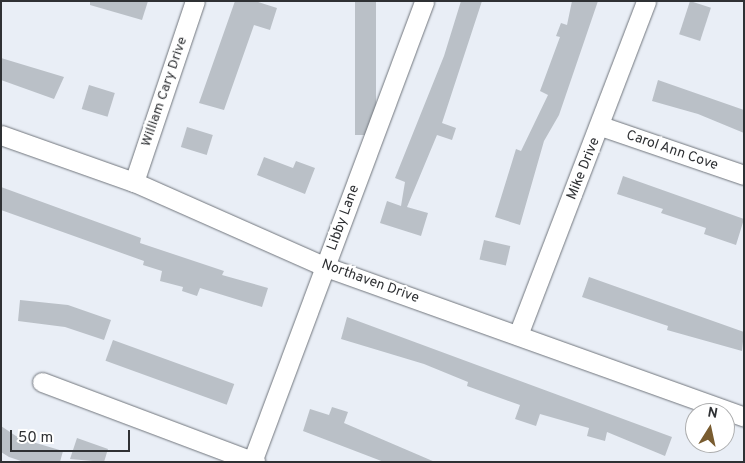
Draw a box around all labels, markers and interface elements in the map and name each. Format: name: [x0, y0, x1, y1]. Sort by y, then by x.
street label: William Cary Drive: [138, 35, 192, 149]
street label: Carol Ann Cove: [624, 127, 720, 175]
street label: Mike Drive: [564, 135, 604, 203]
street label: Libby Lane: [324, 183, 364, 253]
street label: Northaven Drive: [319, 257, 421, 307]
north arrow: [685, 403, 735, 453]
text: N: [706, 404, 719, 423]
scale bar: [12, 420, 132, 452]
text: 50 m: [18, 429, 53, 448]

